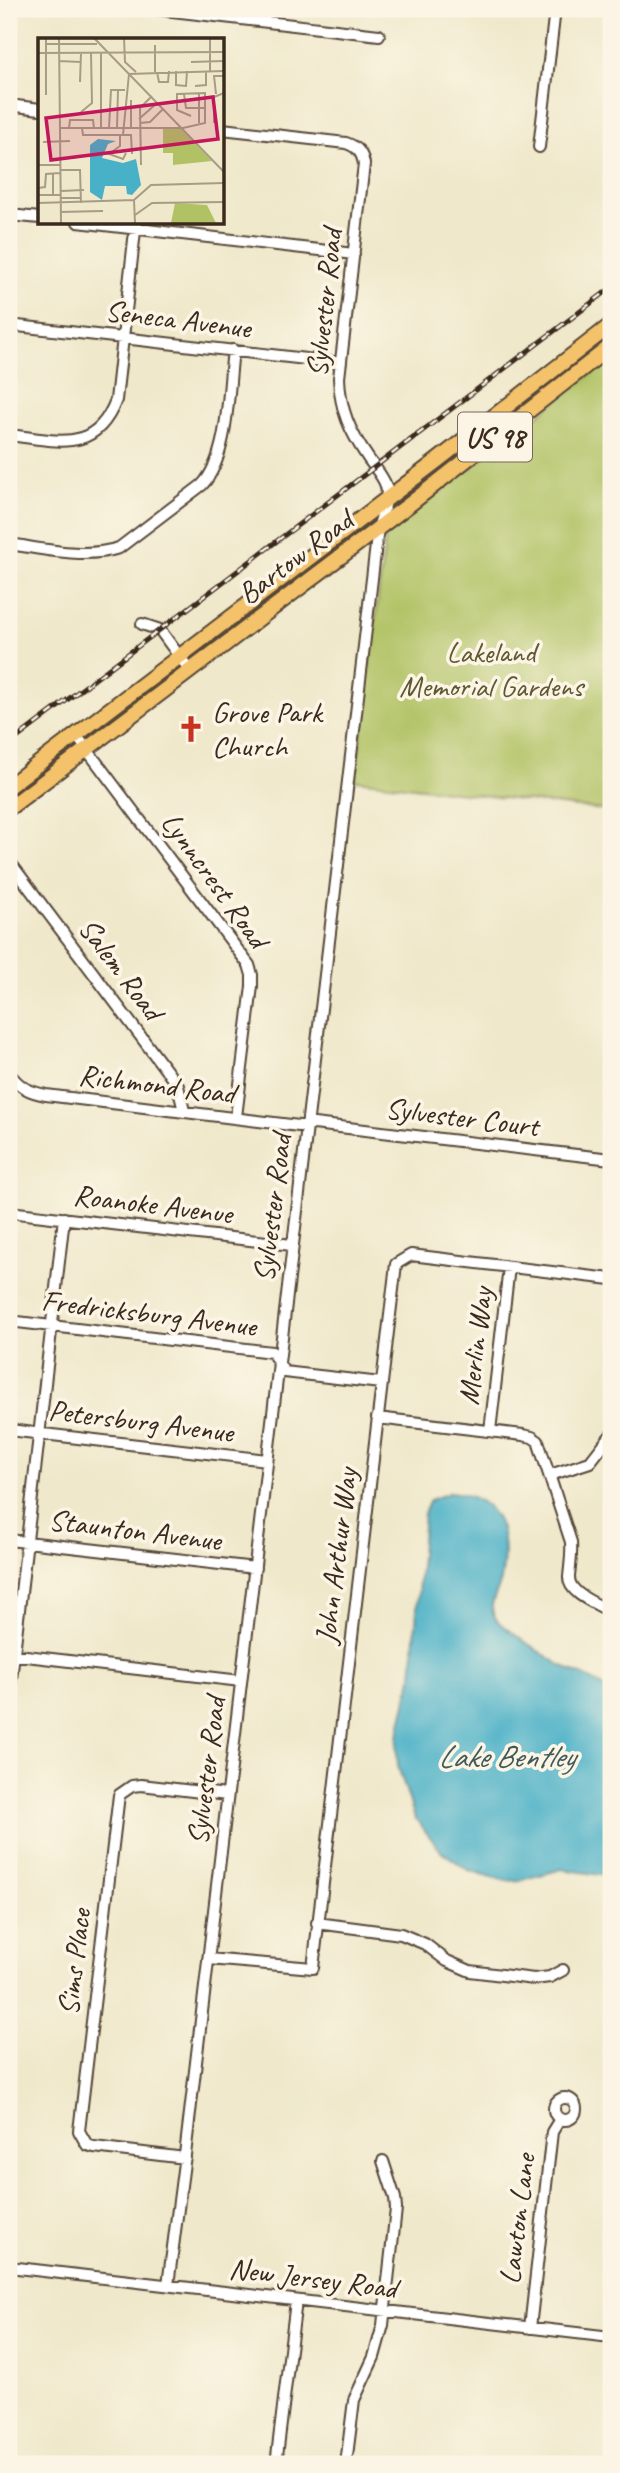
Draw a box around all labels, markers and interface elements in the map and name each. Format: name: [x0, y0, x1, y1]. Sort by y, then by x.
inset map: [38, 38, 224, 224]
street label: Sylvester Road: [297, 223, 351, 379]
street label: Seneca Avenue: [103, 291, 255, 347]
road number: US 98: [458, 412, 532, 462]
street label: Bartow Road: [230, 499, 363, 613]
park label: Lakeland Memorial Gardens: [399, 633, 585, 705]
place label: Grove Park Church: [212, 693, 324, 765]
church icon: Grove Park Church: [176, 714, 206, 744]
street label: Lynncrest Road: [153, 805, 279, 959]
street label: Salem Road: [70, 910, 174, 1031]
street label: Richmond Road: [77, 1056, 242, 1113]
street label: Sylvester Court: [383, 1089, 544, 1146]
street label: Sylvester Road: [244, 1128, 300, 1284]
street label: Roanoke Avenue: [71, 1175, 237, 1233]
street label: Fredricksburg Avenue: [40, 1281, 261, 1345]
street label: Merlin Way: [449, 1283, 501, 1407]
street label: Petersburg Avenue: [47, 1391, 238, 1451]
street label: John Arthur Way: [306, 1463, 366, 1648]
street label: Staunton Avenue: [47, 1501, 225, 1560]
street label: Sylvester Road: [178, 1691, 234, 1847]
water label: Lake Bentley: [438, 1736, 579, 1777]
street label: Sims Place: [49, 1904, 100, 2017]
street label: Lawton Lane: [490, 2150, 544, 2286]
street label: New Jersey Road: [227, 2249, 403, 2308]

